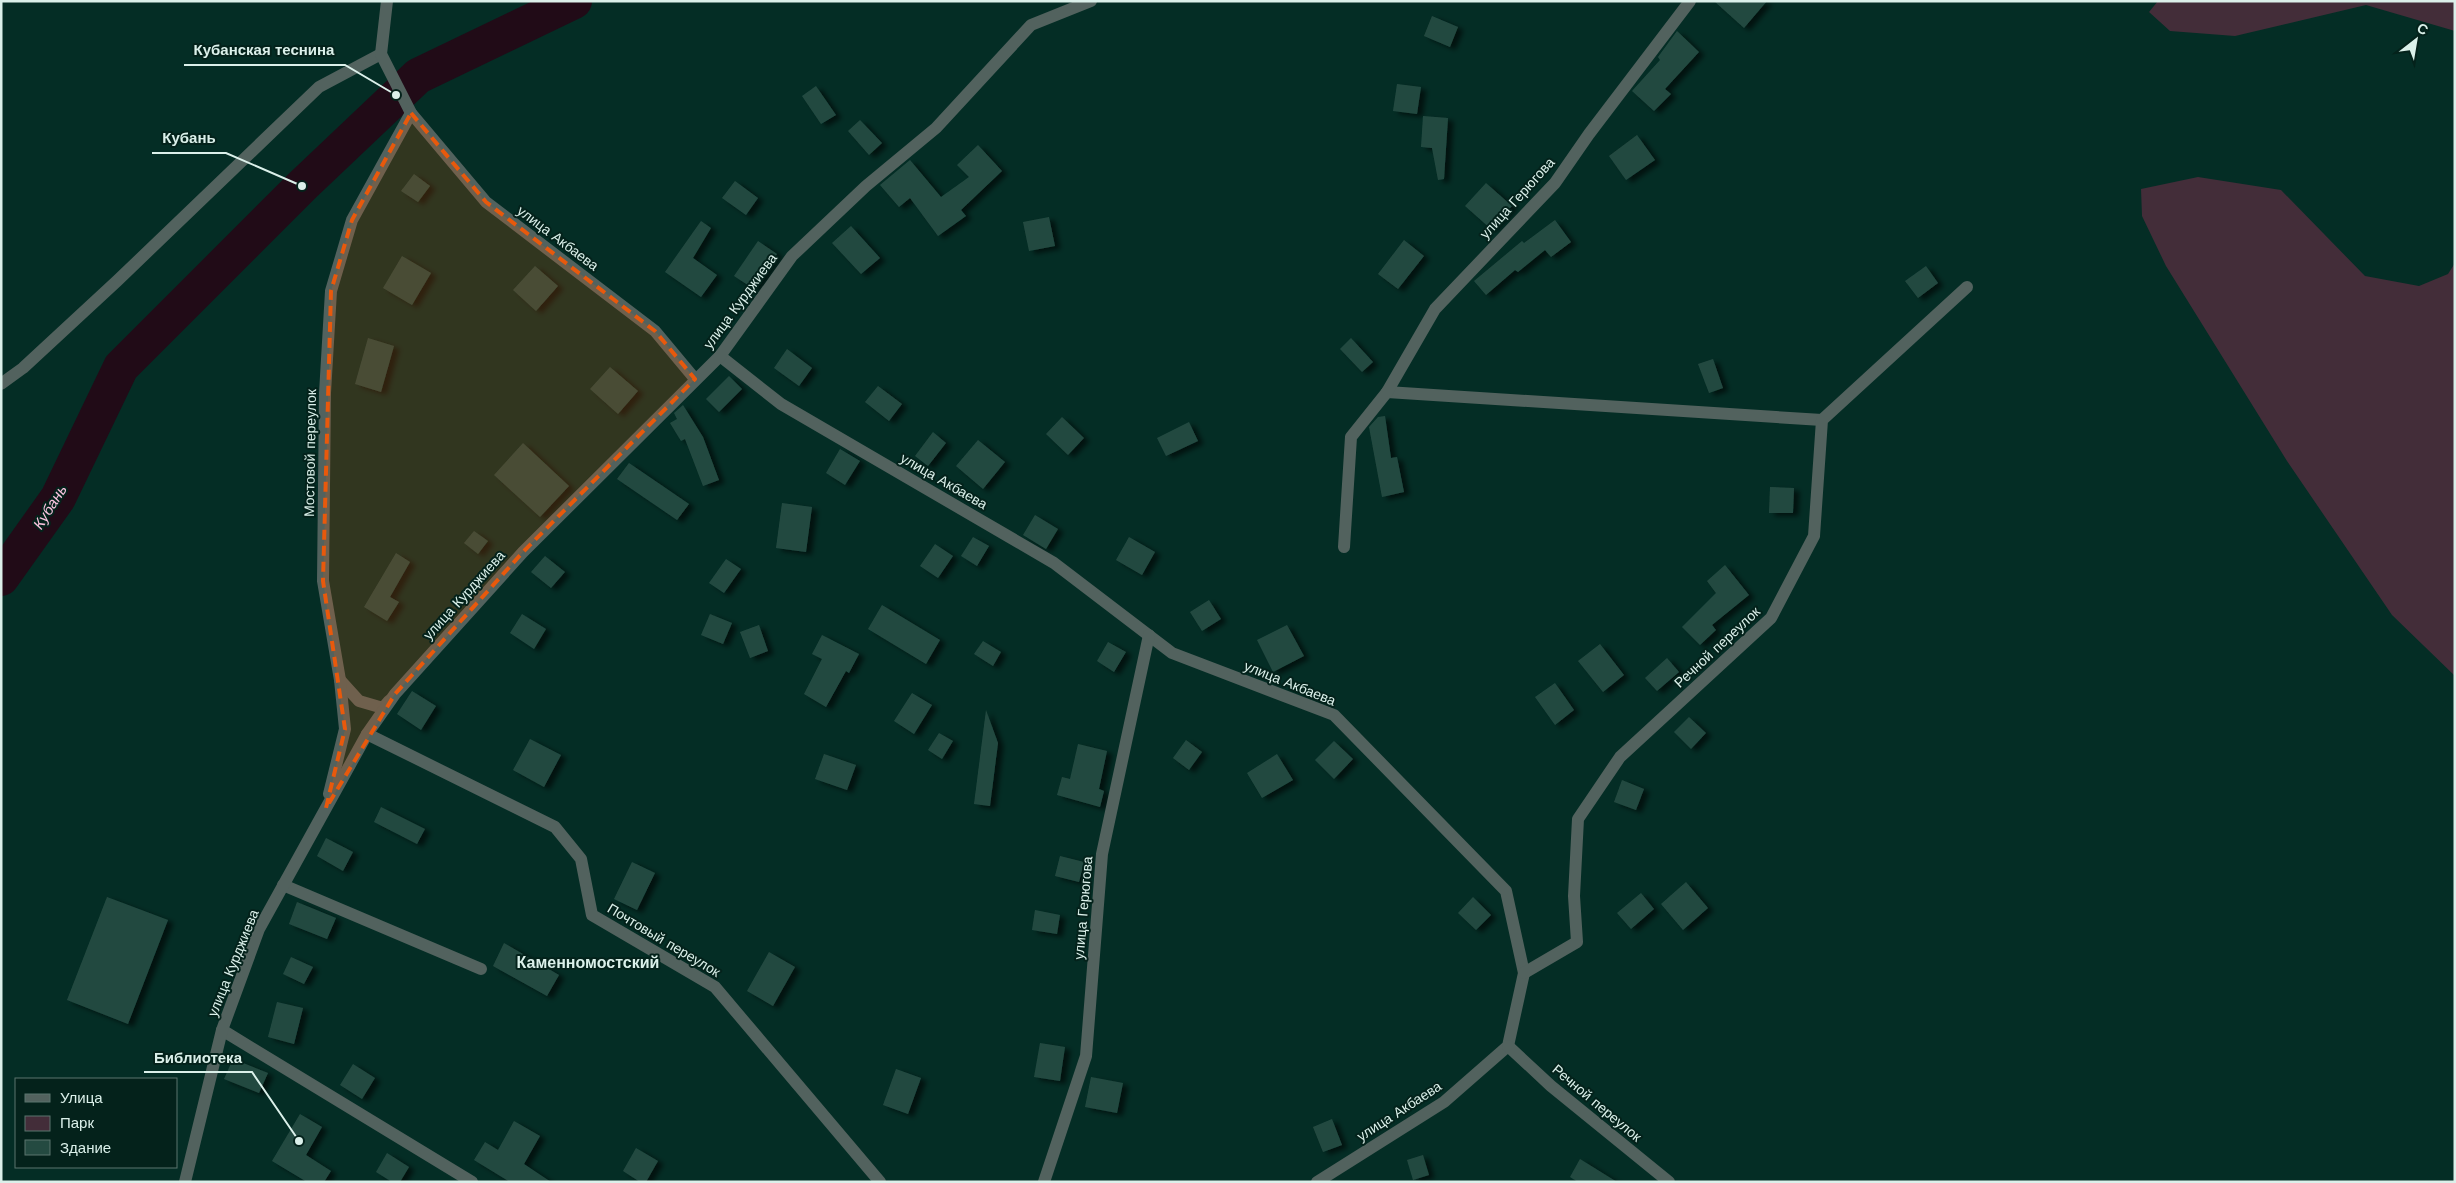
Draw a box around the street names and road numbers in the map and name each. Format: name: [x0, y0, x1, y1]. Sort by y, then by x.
street label: улица Герюгова: [1476, 154, 1558, 242]
street label: улица Акбаева: [514, 202, 602, 274]
street label: улица Курджиева: [700, 250, 780, 352]
street label: Мостовой переулок: [301, 388, 319, 517]
street label: улица Акбаева: [898, 450, 990, 512]
street label: улица Курджиева: [420, 547, 508, 643]
street label: Речной переулок: [1671, 603, 1764, 691]
street label: улица Акбаева: [1242, 657, 1338, 709]
street label: улица Герюгова: [1071, 855, 1096, 960]
street label: Почтовый переулок: [605, 900, 724, 980]
street label: улица Курджиева: [204, 907, 262, 1019]
street label: Речной переулок: [1549, 1061, 1645, 1145]
street label: улица Акбаева: [1354, 1078, 1444, 1144]

